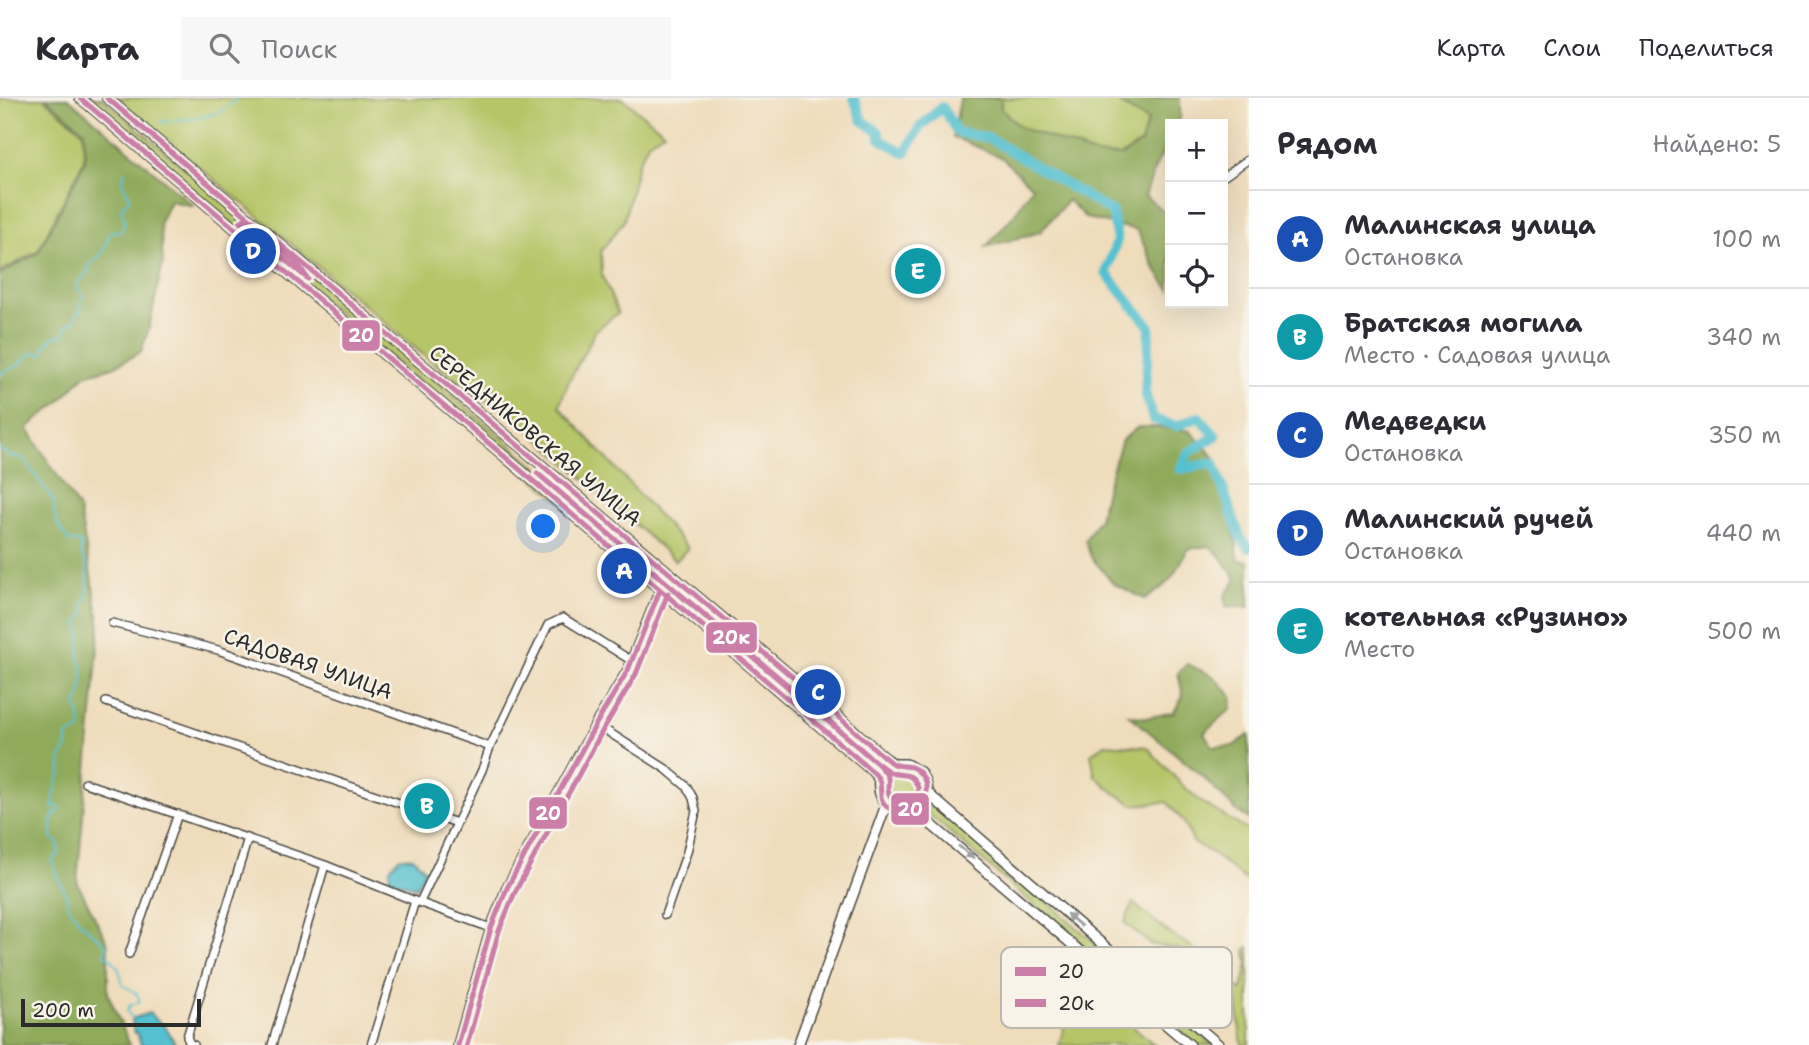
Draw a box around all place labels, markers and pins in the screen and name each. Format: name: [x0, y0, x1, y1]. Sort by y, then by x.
pin: D: [230, 225, 276, 277]
pin: E: [895, 245, 941, 297]
pin: A: [601, 545, 647, 597]
pin: C: [795, 666, 841, 718]
pin: B: [404, 780, 450, 832]

